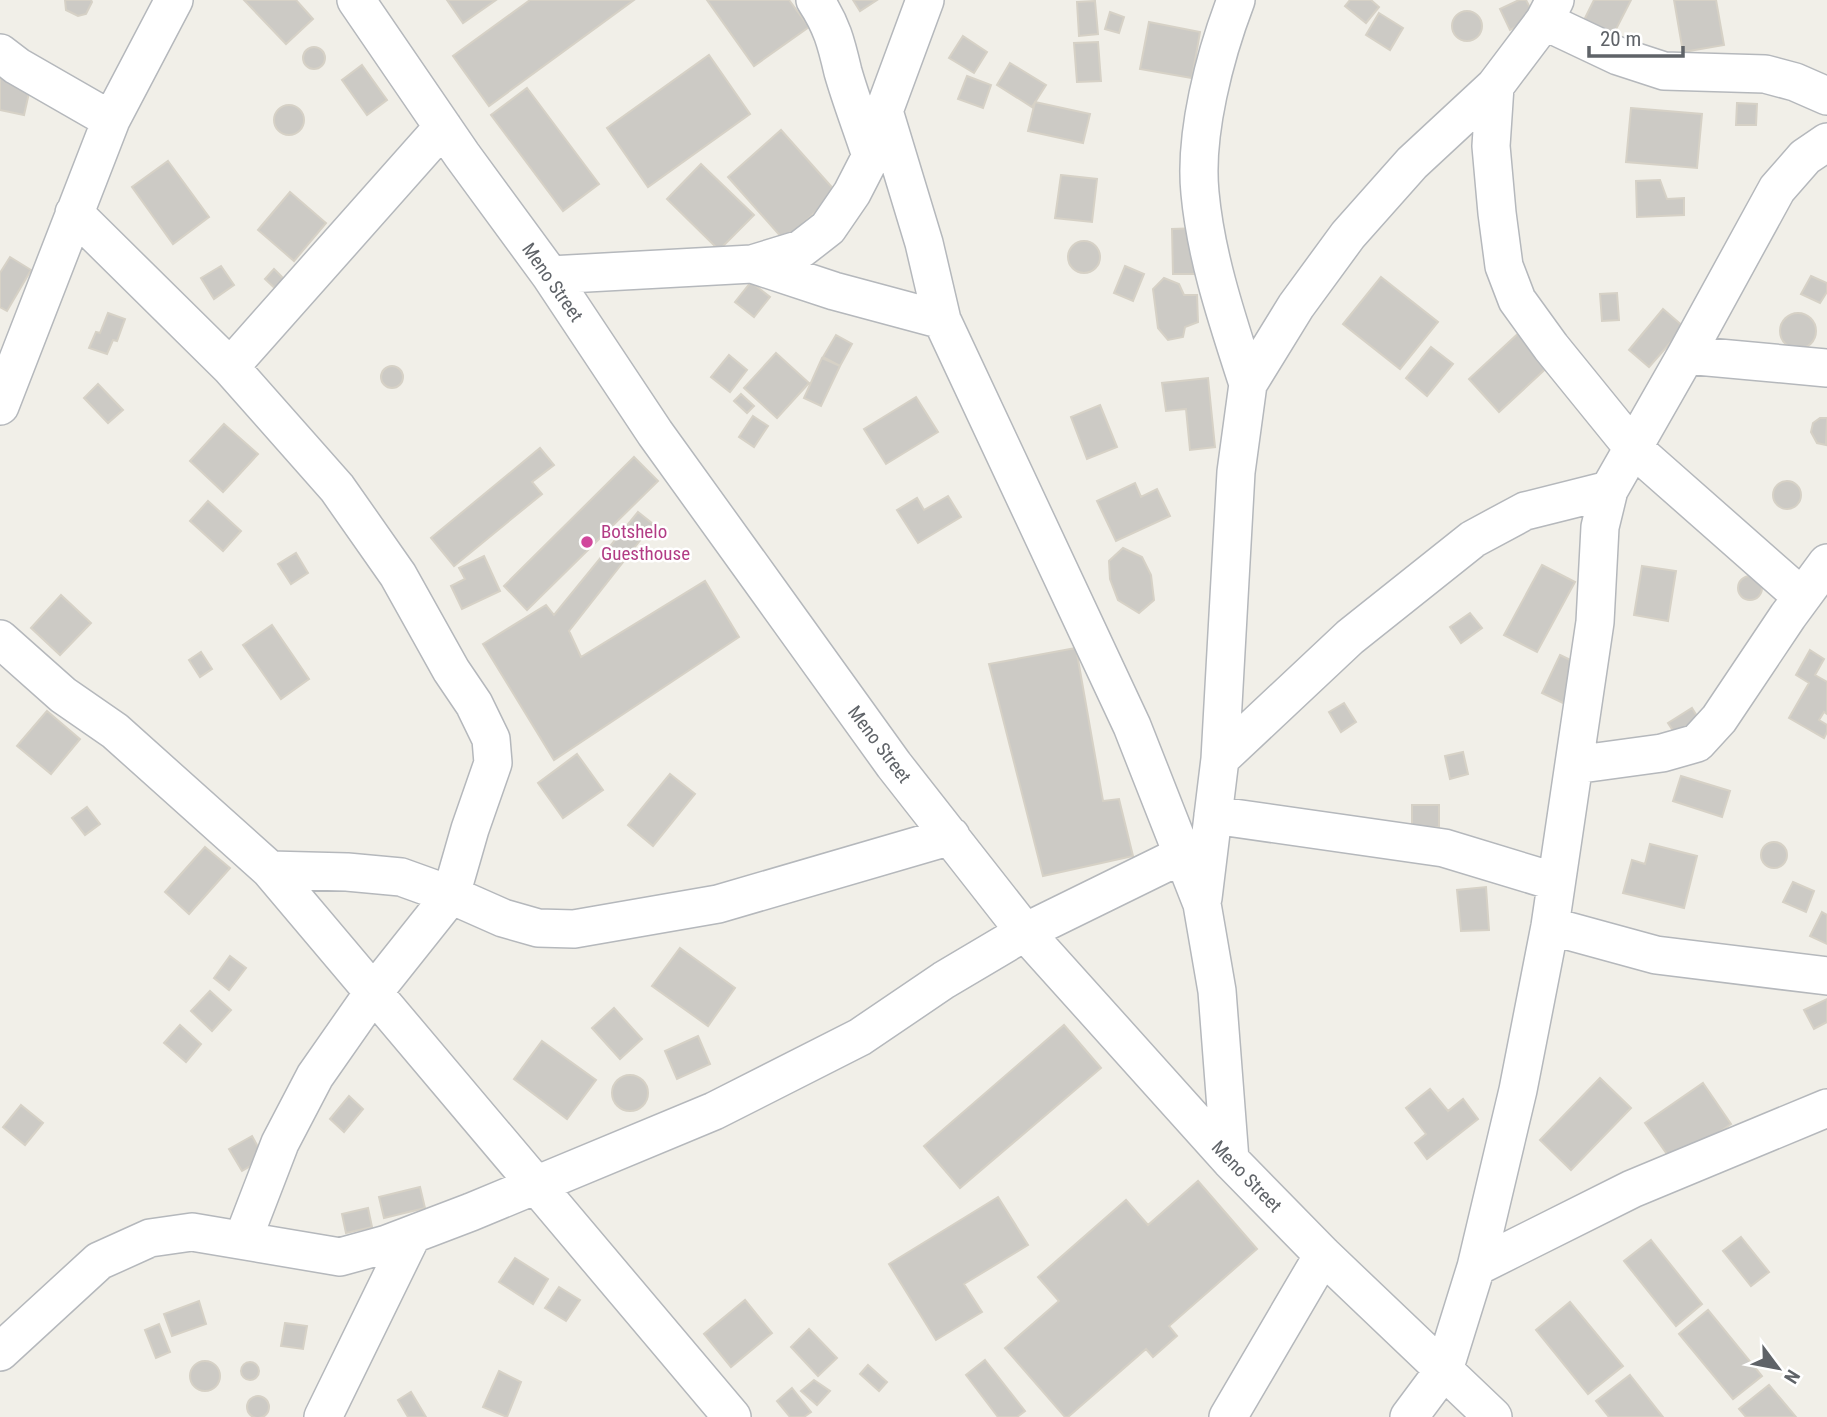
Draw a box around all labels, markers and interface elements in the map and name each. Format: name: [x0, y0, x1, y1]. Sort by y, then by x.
scale bar: [1589, 14, 1684, 58]
text: 20 m: [1600, 27, 1641, 51]
street label: Meno Street: [517, 238, 588, 326]
place label: Botshelo Guesthouse: [601, 520, 690, 565]
marker: Botshelo Guesthouse: [579, 534, 595, 550]
street label: Meno Street: [843, 701, 916, 788]
street label: Meno Street: [1207, 1136, 1286, 1217]
north arrow: [1743, 1333, 1813, 1403]
text: N: [1779, 1366, 1805, 1388]

